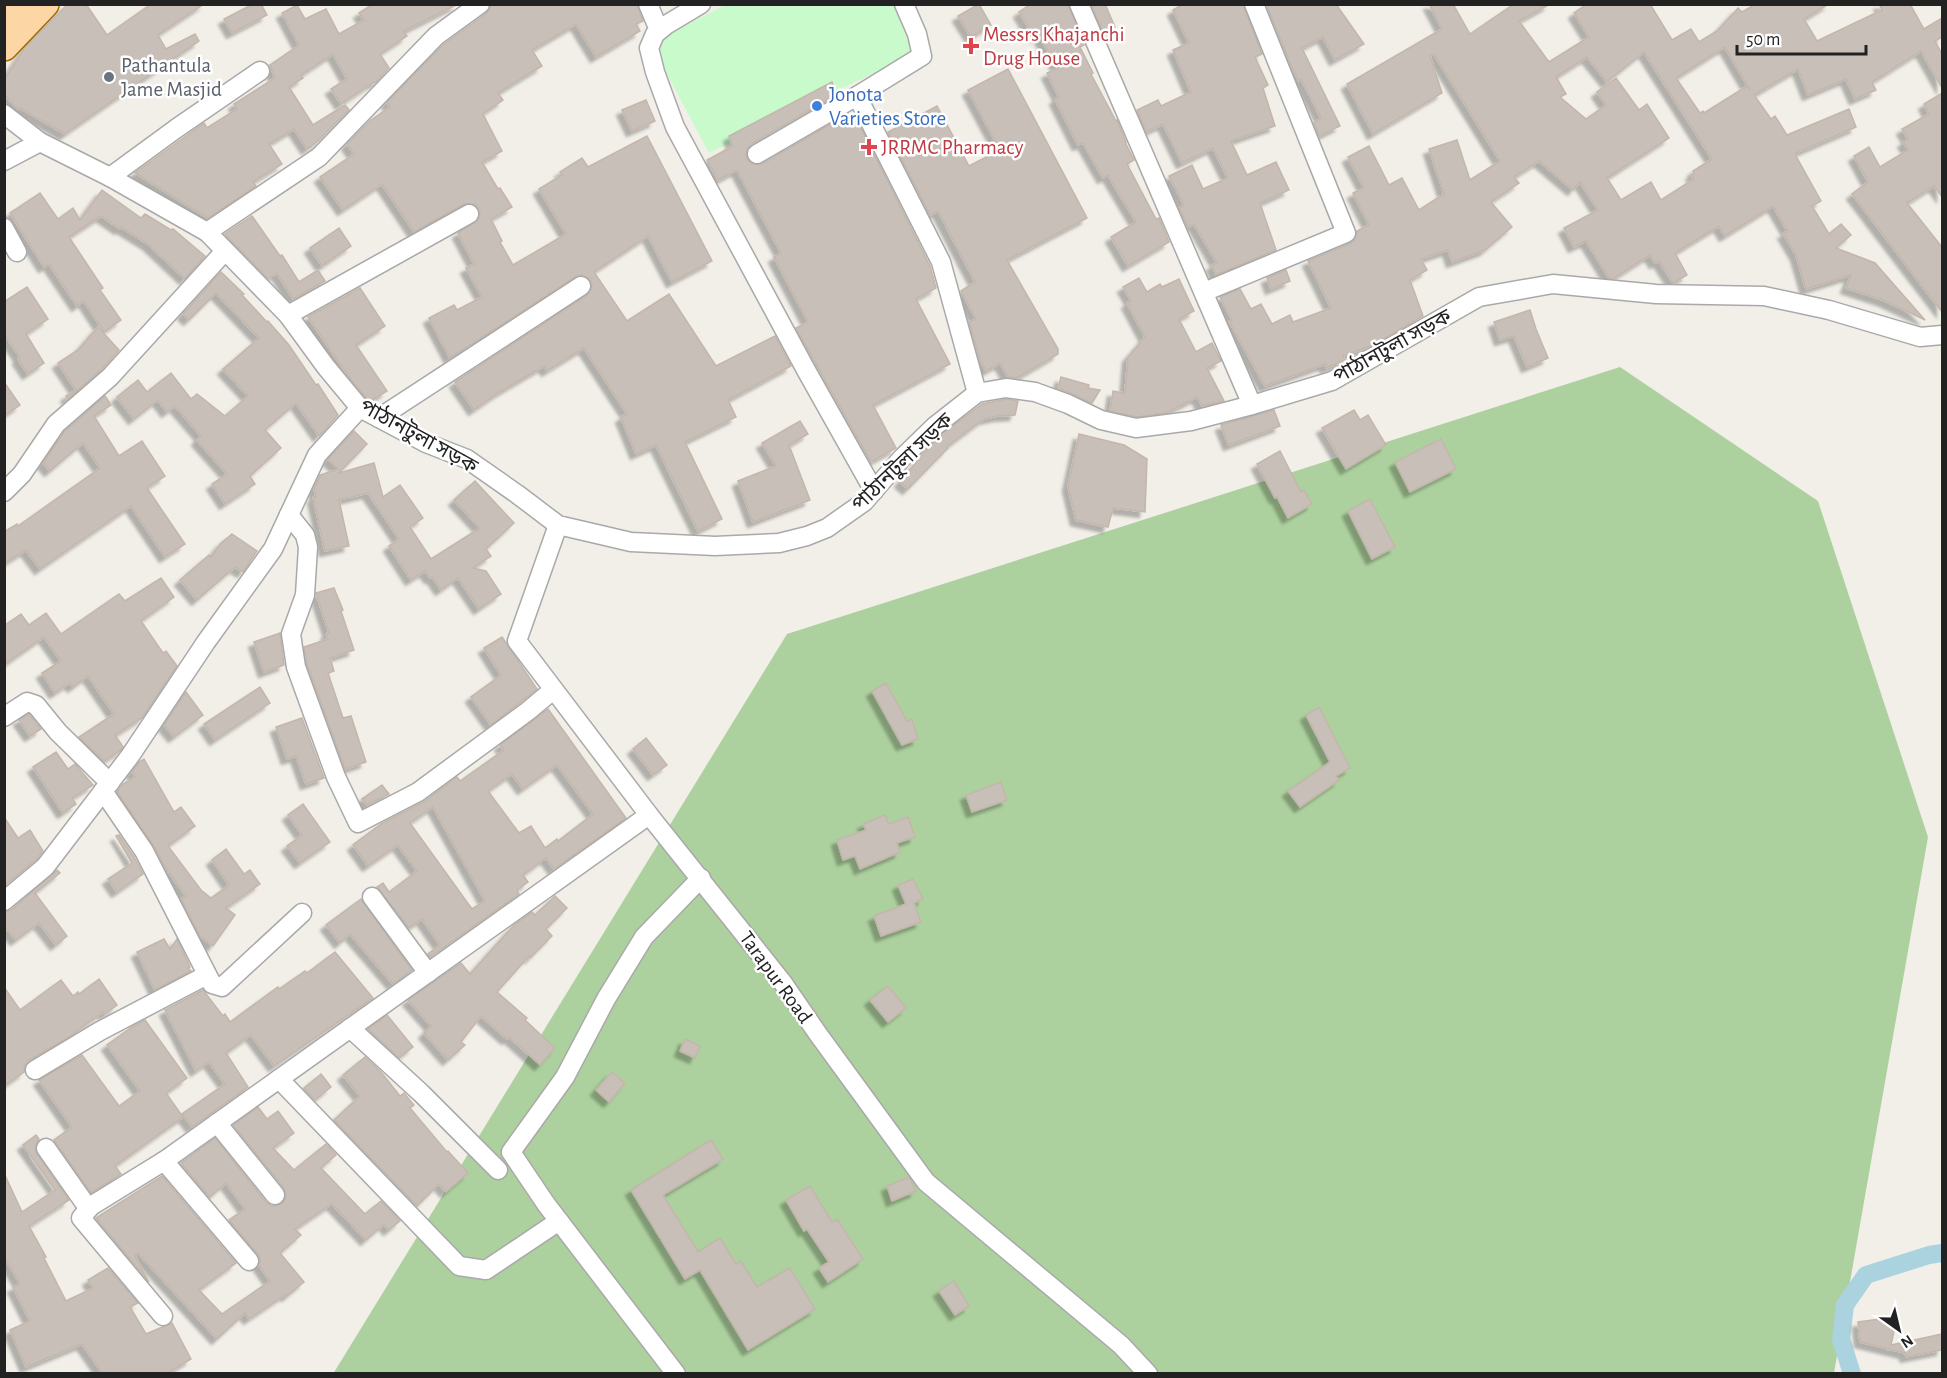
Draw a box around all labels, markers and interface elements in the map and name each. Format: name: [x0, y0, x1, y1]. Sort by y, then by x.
scale bar: [1737, 18, 1866, 56]
place label: Messrs Khajanchi Drug House: [983, 24, 1124, 69]
text: 50 m: [1746, 31, 1780, 49]
marker: Messrs Khajanchi Drug House: [964, 39, 978, 53]
place label: Pathantula Jame Masjid: [121, 55, 222, 100]
marker: Pathantula Jame Masjid: [102, 70, 116, 84]
place label: Jonota Varieties Store: [829, 84, 946, 129]
marker: Jonota Varieties Store: [810, 99, 824, 113]
place label: JRRMC Pharmacy: [881, 137, 1023, 158]
marker: JRRMC Pharmacy: [862, 140, 876, 154]
street label: পাঠানটুলা সড়ক: [1329, 303, 1457, 389]
street label: পাঠানটুলা সড়ক: [355, 394, 483, 480]
street label: পাঠানটুলা সড়ক: [847, 407, 959, 517]
street label: Tarapur Road: [735, 927, 816, 1027]
north arrow: [1869, 1300, 1929, 1360]
text: N: [1898, 1332, 1916, 1351]

